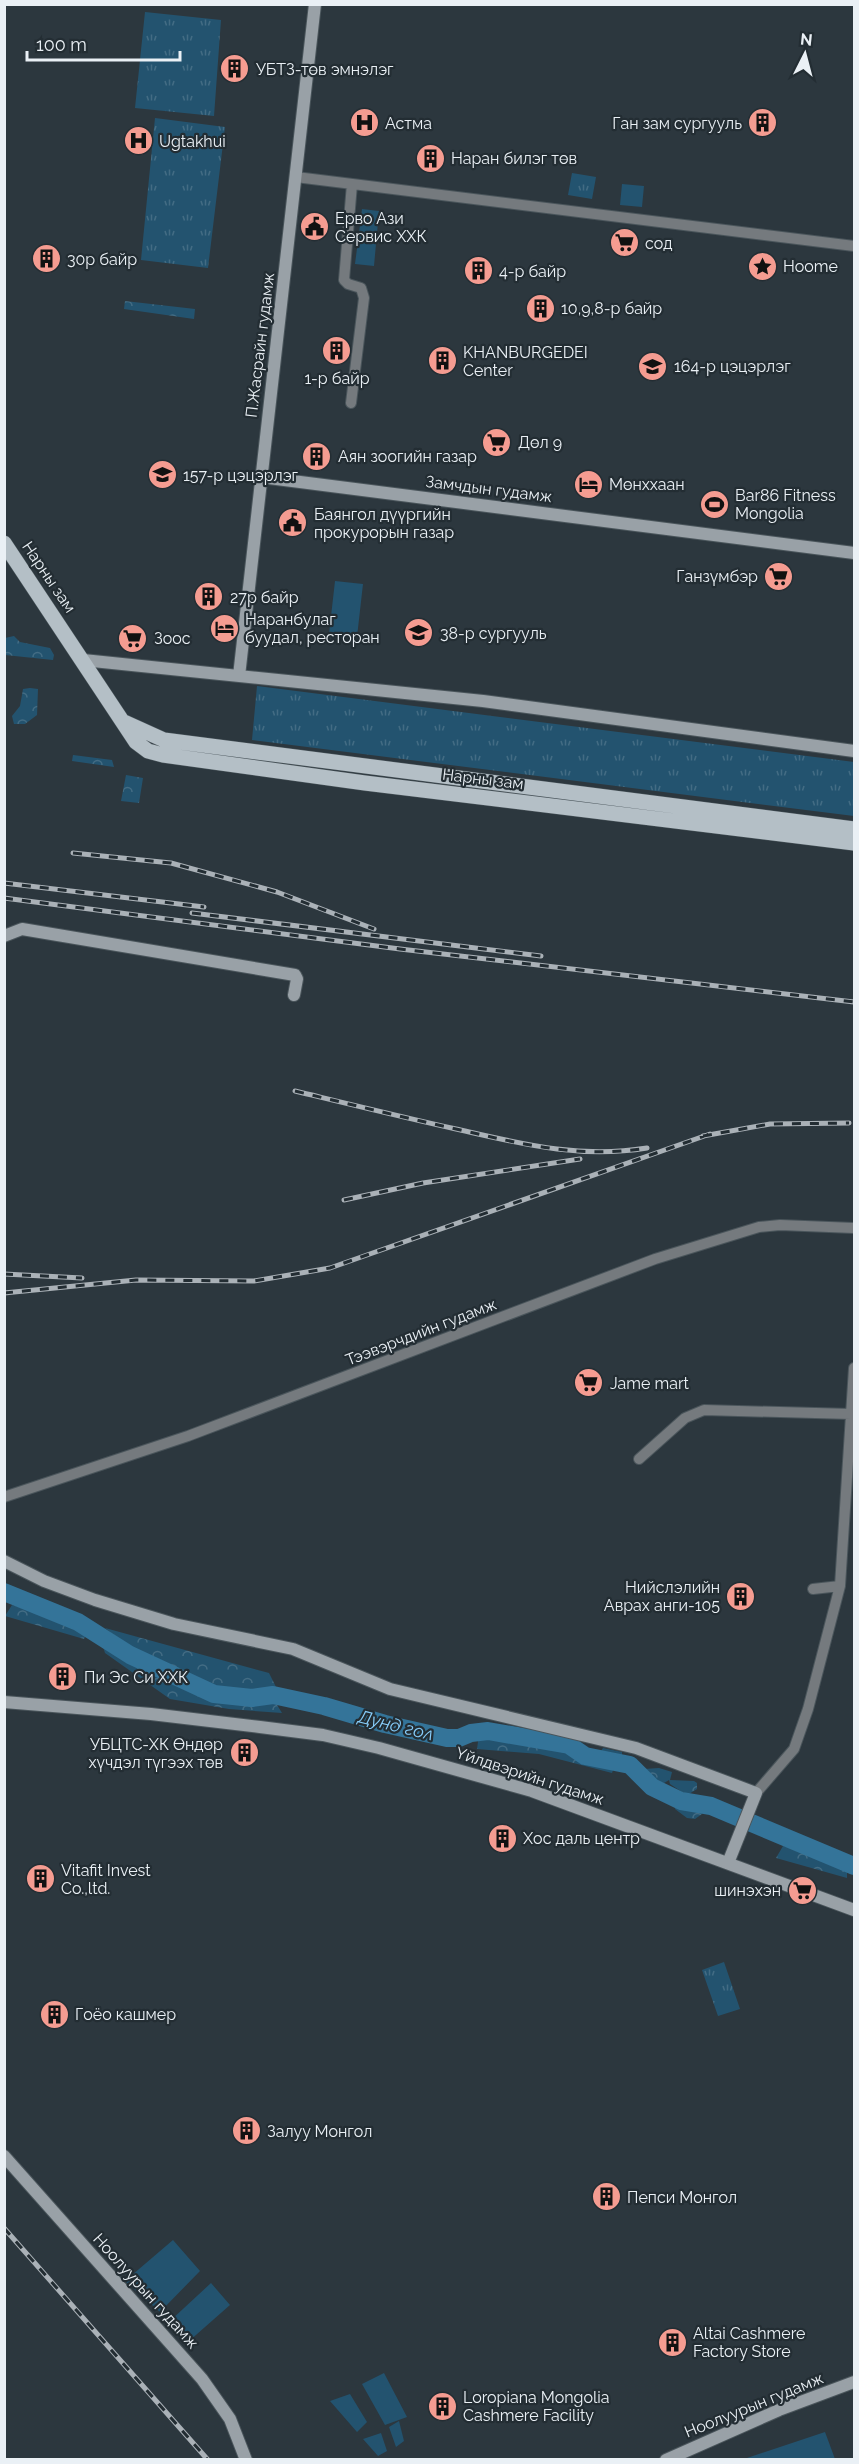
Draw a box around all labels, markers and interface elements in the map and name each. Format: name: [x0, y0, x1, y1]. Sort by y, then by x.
scale bar: [27, 24, 180, 62]
north arrow: [775, 24, 835, 84]
text: N: [799, 29, 814, 50]
text: 100 m: [36, 34, 87, 55]
building icon: УБТЗ-төв эмнэлэг: [219, 53, 251, 85]
place label: УБТЗ-төв эмнэлэг: [256, 60, 394, 79]
hospital icon: Астма: [348, 107, 380, 139]
building icon: Ган зам сургууль: [747, 107, 779, 139]
place label: Астма: [385, 114, 432, 133]
place label: Ган зам сургууль: [612, 114, 742, 133]
hospital icon: Ugtakhui: [122, 125, 154, 157]
place label: Ugtakhui: [159, 132, 226, 151]
building icon: Наран билэг төв: [414, 142, 446, 174]
place label: Наран билэг төв: [451, 149, 577, 168]
place label: Ерво Ази Сервис ХХК: [335, 209, 427, 246]
public building icon: Ерво Ази Сервис ХХК: [298, 211, 330, 243]
supermarket icon: сод: [608, 227, 640, 259]
place label: сод: [645, 234, 673, 253]
building icon: 30р байр: [30, 243, 62, 275]
place label: 30р байр: [67, 250, 137, 269]
place icon: Hoome: [746, 250, 778, 282]
building icon: 4-р байр: [462, 255, 494, 287]
place label: Hoome: [783, 257, 838, 276]
place label: 4-р байр: [499, 262, 566, 281]
street label: П.Жасрайн гудамж: [242, 271, 278, 419]
building icon: 10,9,8-р байр: [524, 292, 556, 324]
place label: 10,9,8-р байр: [561, 299, 662, 318]
building icon: 1-р байр: [321, 334, 353, 366]
place label: KHANBURGEDEI Center: [463, 343, 588, 380]
building icon: KHANBURGEDEI Center: [426, 345, 458, 377]
school or university icon: 164-р цэцэрлэг: [637, 350, 669, 382]
place label: 164-р цэцэрлэг: [674, 357, 791, 376]
place label: 1-р байр: [304, 369, 370, 388]
supermarket icon: Дөл 9: [481, 426, 513, 458]
place label: Дөл 9: [518, 433, 562, 452]
building icon: Аян зоогийн газар: [301, 440, 333, 472]
place label: Аян зоогийн газар: [338, 447, 477, 466]
school or university icon: 157-р цэцэрлэг: [146, 459, 178, 491]
place label: 157-р цэцэрлэг: [183, 466, 299, 485]
hotel icon: Мөнххаан: [572, 468, 604, 500]
street label: Замчдын гудамж: [425, 472, 554, 506]
place label: Мөнххаан: [609, 475, 685, 494]
place label: Bar86 Fitness Mongolia: [735, 486, 836, 523]
sports icon: Bar86 Fitness Mongolia: [698, 488, 730, 520]
place label: Баянгол дүүргийн прокурорын газар: [314, 505, 454, 542]
public building icon: Баянгол дүүргийн прокурорын газар: [277, 507, 309, 539]
street label: Нарны зам: [18, 538, 80, 616]
supermarket icon: Ганзүмбэр: [763, 560, 795, 592]
place label: Ганзүмбэр: [676, 567, 758, 586]
building icon: 27р байр: [193, 581, 225, 613]
place label: 27р байр: [230, 588, 299, 607]
place label: Наранбулаг буудал, ресторан: [245, 610, 380, 647]
hotel icon: Наранбулаг буудал, ресторан: [208, 612, 240, 644]
school or university icon: 38-р сургууль: [403, 617, 435, 649]
supermarket icon: Зоос: [117, 622, 149, 654]
place label: 38-р сургууль: [440, 624, 547, 643]
place label: Зоос: [154, 629, 191, 648]
street label: Нарны зам: [441, 765, 525, 793]
street label: Тээвэрчдийн гудамж: [343, 1294, 500, 1370]
supermarket icon: Jame mart: [573, 1367, 605, 1399]
place label: Jame mart: [610, 1374, 689, 1393]
place label: Нийслэлийн Аврах анги-105: [604, 1578, 720, 1615]
building icon: Нийслэлийн Аврах анги-105: [725, 1580, 757, 1612]
building icon: Пи Эс Си ХХК: [47, 1661, 79, 1693]
place label: Пи Эс Си ХХК: [84, 1668, 188, 1687]
water label: Дунд гол: [355, 1705, 436, 1745]
place label: УБЦТС-ХК Өндөр хүчдэл түгээх төв: [88, 1735, 223, 1772]
building icon: УБЦТС-ХК Өндөр хүчдэл түгээх төв: [228, 1737, 260, 1769]
street label: Yйлдвэрийн гудамж: [453, 1743, 607, 1809]
building icon: Хос даль центр: [486, 1822, 518, 1854]
place label: Хос даль центр: [523, 1829, 640, 1848]
place label: Vitafit Invest Co.,ltd.: [61, 1861, 151, 1898]
building icon: Vitafit Invest Co.,ltd.: [24, 1863, 56, 1895]
supermarket icon: шинэхэн: [786, 1874, 818, 1906]
place label: шинэхэн: [714, 1881, 781, 1900]
building icon: Гоёо кашмер: [38, 1998, 70, 2030]
place label: Гоёо кашмер: [75, 2005, 176, 2024]
building icon: Залуу Монгол: [230, 2115, 262, 2147]
place label: Залуу Монгол: [267, 2122, 372, 2141]
building icon: Пепси Монгол: [590, 2181, 622, 2213]
place label: Пепси Монгол: [627, 2188, 737, 2207]
street label: Ноолуурын гудамж: [89, 2230, 203, 2353]
place label: Altai Cashmere Factory Store: [693, 2324, 805, 2361]
building icon: Altai Cashmere Factory Store: [656, 2326, 688, 2358]
street label: Ноолуурын гудамж: [682, 2368, 827, 2442]
place label: Loropiana Mongolia Cashmere Facility: [463, 2388, 609, 2425]
building icon: Loropiana Mongolia Cashmere Facility: [426, 2390, 458, 2422]

